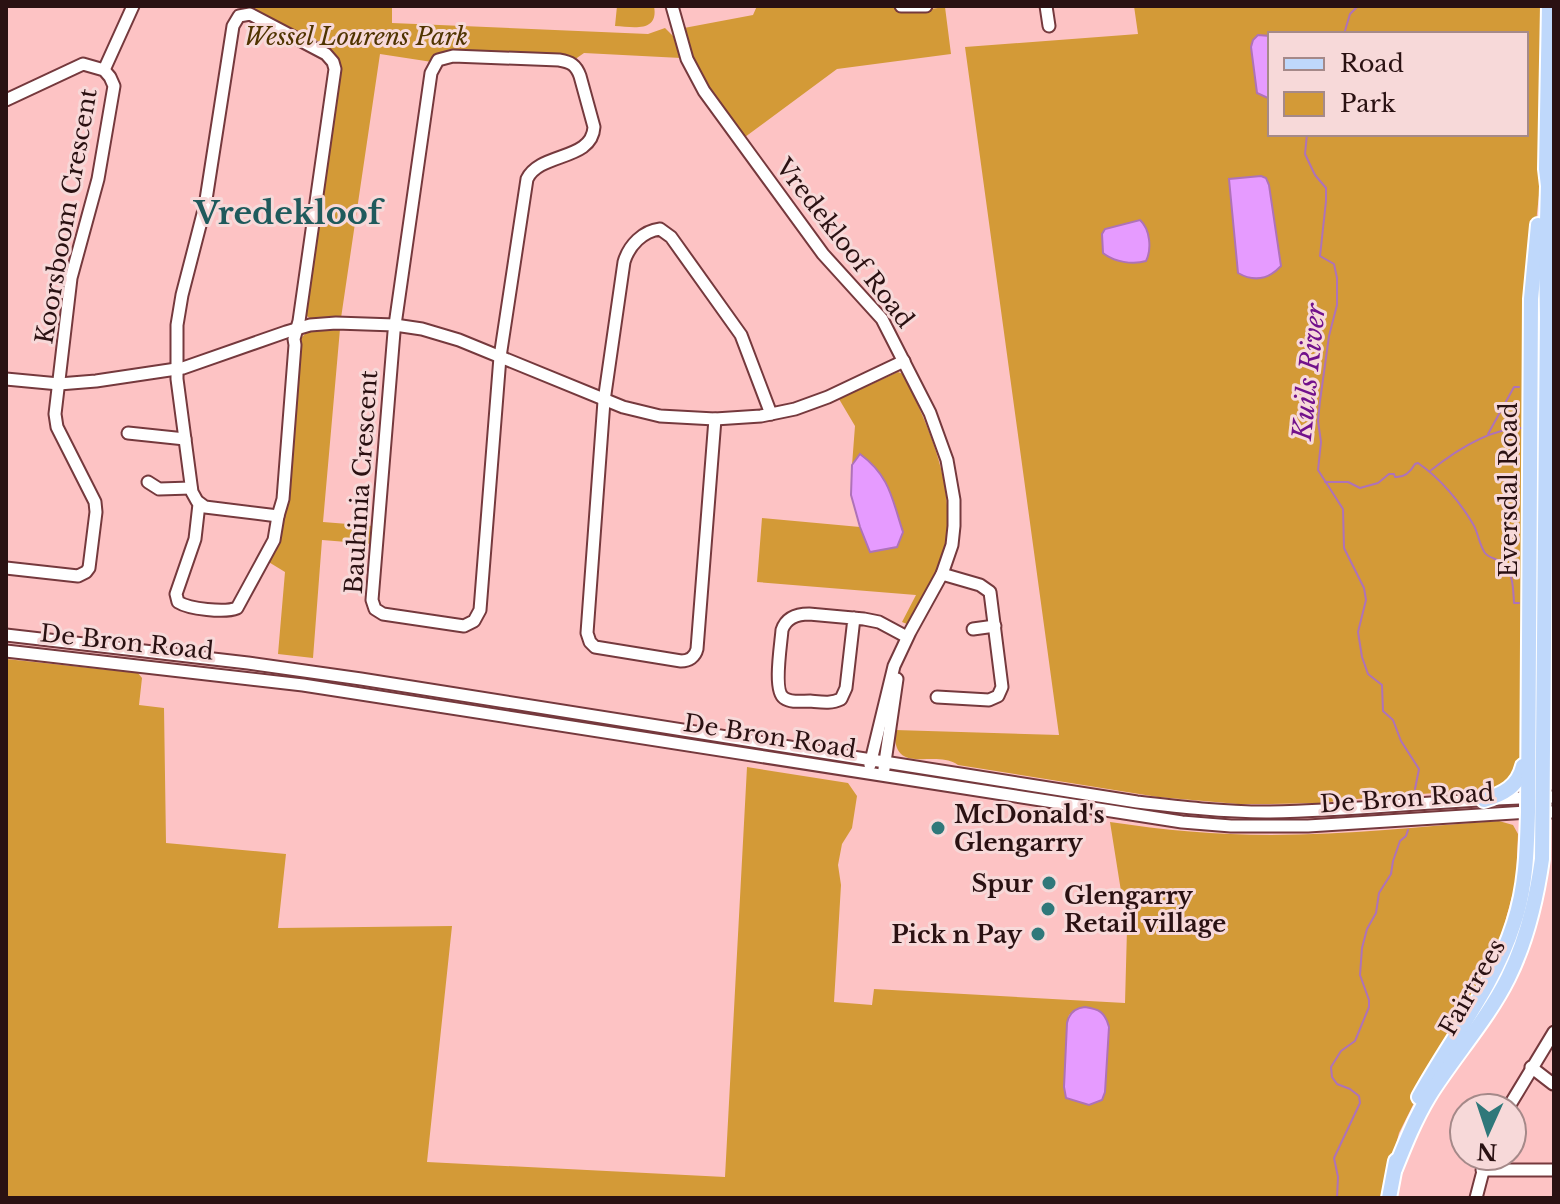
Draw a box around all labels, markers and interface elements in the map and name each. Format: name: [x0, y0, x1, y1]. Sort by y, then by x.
park label: Wessel Lourens Park: [244, 22, 468, 51]
legend: [1268, 32, 1528, 136]
text: Road: [1340, 49, 1404, 78]
street label: Koorsboom Crescent: [29, 86, 103, 346]
text: Park: [1340, 89, 1396, 118]
street label: Vredekloof Road: [769, 152, 920, 333]
district label: Vredekloof: [193, 193, 386, 233]
water label: Kuils River: [1286, 301, 1332, 443]
street label: Bauhinia Crescent: [339, 369, 383, 595]
street label: Eversdal Road: [1494, 402, 1523, 578]
street label: De Bron Road: [39, 618, 215, 666]
street label: De Bron Road: [682, 708, 858, 764]
street label: De Bron Road: [1319, 777, 1495, 819]
place label: McDonald's Glengarry: [954, 800, 1105, 857]
marker: McDonald's Glengarry: [929, 819, 947, 837]
place label: Spur: [972, 869, 1033, 898]
marker: Spur: [1040, 874, 1058, 892]
place label: Glengarry Retail village: [1064, 881, 1226, 938]
marker: Glengarry Retail village: [1039, 900, 1057, 918]
place label: Pick n Pay: [891, 920, 1022, 949]
marker: Pick n Pay: [1029, 925, 1047, 943]
street label: Fairtrees: [1433, 933, 1511, 1041]
north arrow: [1448, 1092, 1528, 1172]
text: N: [1476, 1137, 1498, 1165]

